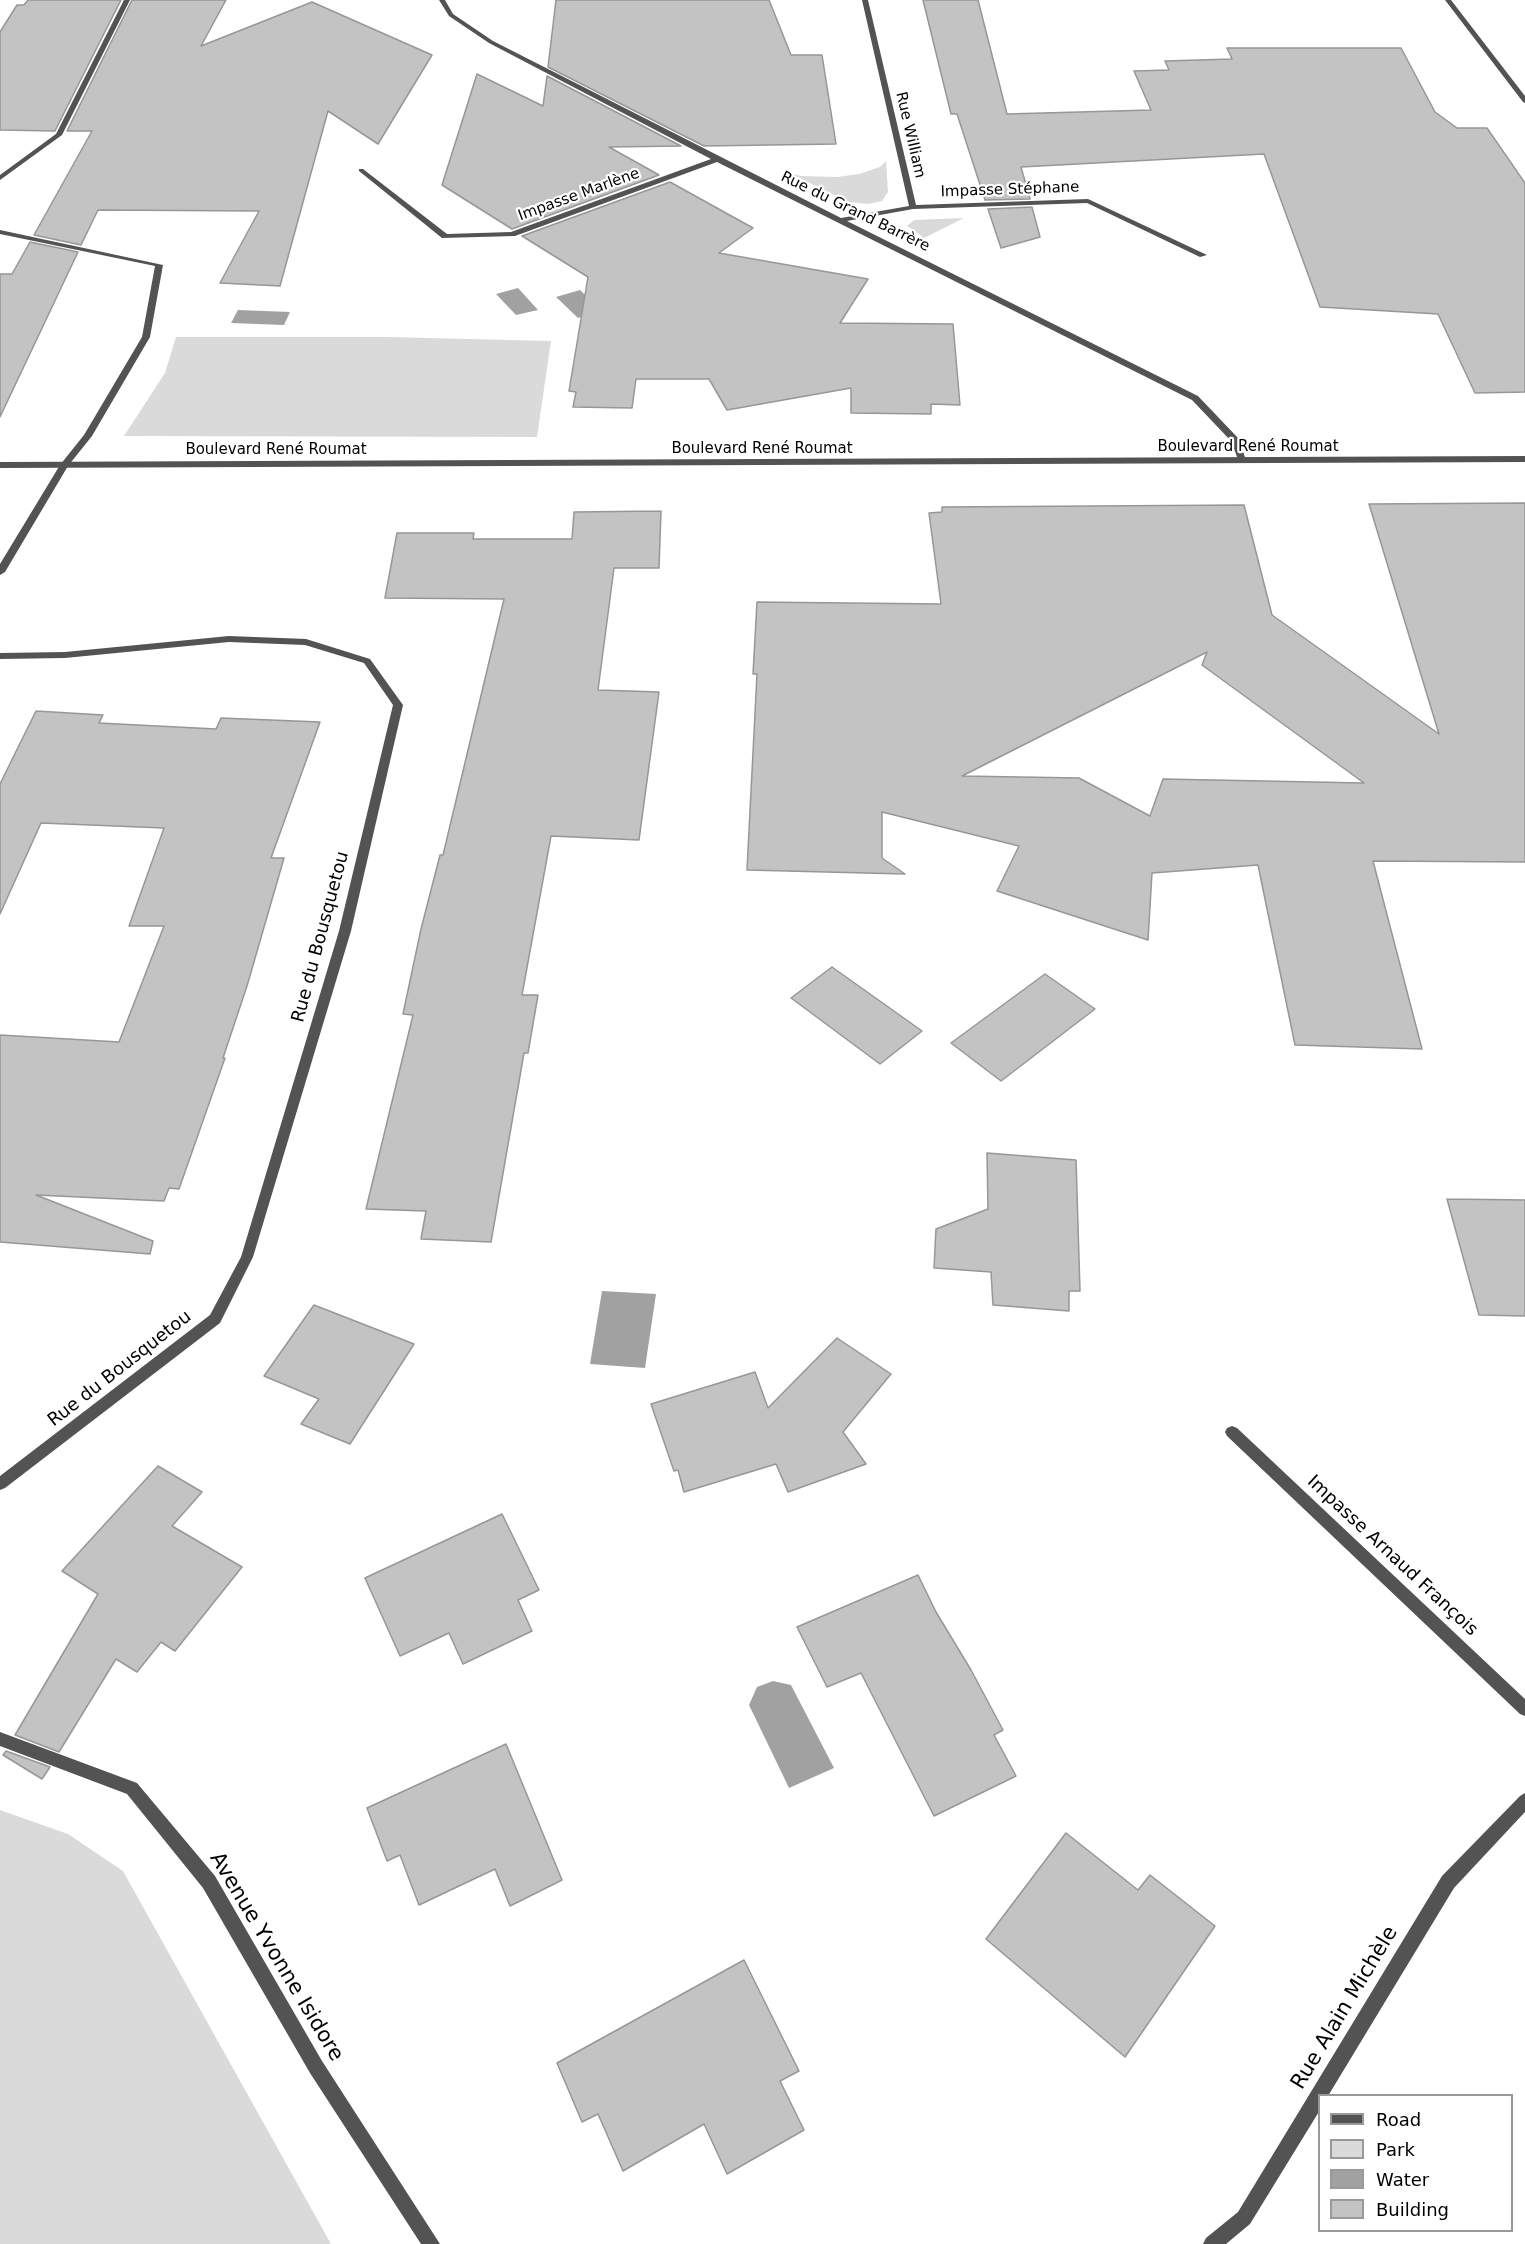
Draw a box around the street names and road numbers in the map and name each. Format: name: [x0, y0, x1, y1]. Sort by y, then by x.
street label: Rue William: [891, 90, 929, 180]
street label: Impasse Marlène: [516, 165, 642, 225]
street label: Rue du Grand Barrère: [778, 168, 932, 256]
street label: Impasse Stéphane: [940, 179, 1080, 201]
street label: Boulevard René Roumat: [1157, 438, 1339, 456]
street label: Boulevard René Roumat: [671, 440, 853, 458]
street label: Boulevard René Roumat: [185, 441, 367, 459]
street label: Rue du Bousquetou: [288, 849, 354, 1025]
street label: Rue du Bousquetou: [44, 1306, 196, 1432]
street label: Impasse Arnaud François: [1302, 1471, 1482, 1641]
street label: Avenue Yvonne Isidore: [204, 1848, 348, 2066]
street label: Rue Alain Michèle: [1286, 1922, 1404, 2094]

